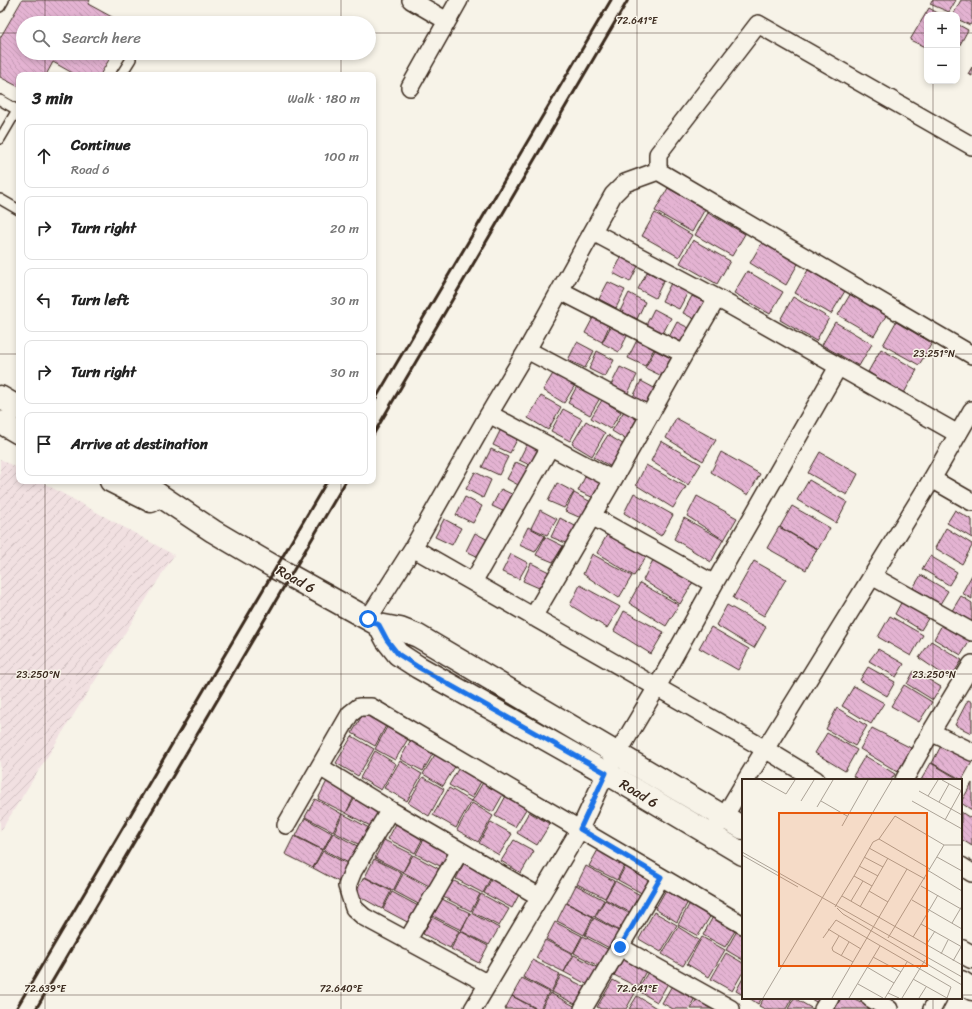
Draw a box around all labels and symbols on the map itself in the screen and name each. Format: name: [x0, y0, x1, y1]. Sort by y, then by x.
text: 72.641°E: [617, 12, 659, 30]
text: 23.251°N: [913, 345, 955, 363]
street label: Road 6: [272, 558, 320, 600]
route start: [359, 610, 377, 628]
text: 23.250°N: [16, 666, 60, 684]
text: 23.250°N: [912, 666, 956, 684]
street label: Road 6: [614, 772, 663, 815]
inset map: [742, 779, 962, 999]
route end: [611, 938, 629, 956]
text: 72.639°E: [24, 980, 67, 998]
text: 72.640°E: [320, 980, 364, 998]
text: 72.641°E: [617, 980, 659, 998]

